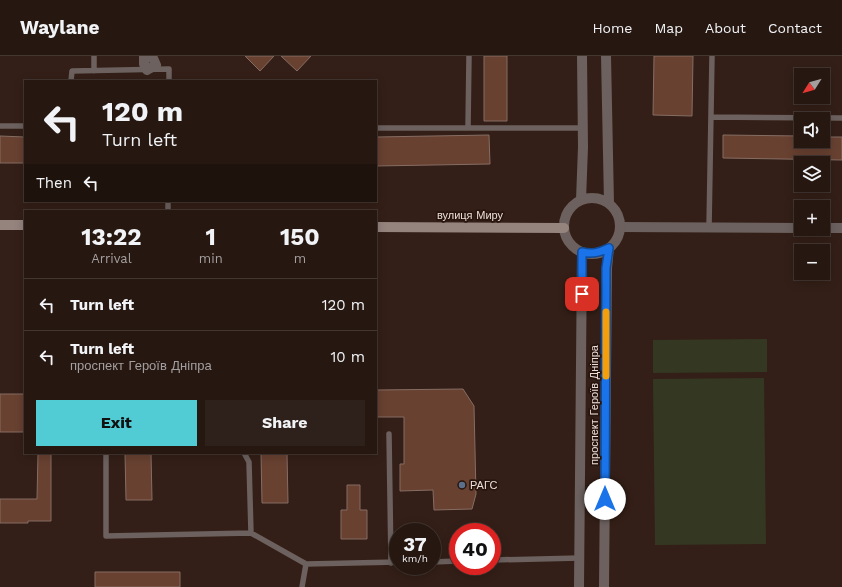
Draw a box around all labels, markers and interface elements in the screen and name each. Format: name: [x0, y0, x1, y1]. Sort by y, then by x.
text: Waylane: [20, 16, 99, 39]
text: Home: [592, 20, 632, 36]
text: Map: [654, 20, 683, 36]
text: About: [705, 20, 746, 36]
text: Contact: [768, 20, 822, 36]
north arrow: [794, 68, 830, 104]
map controls: [794, 68, 830, 280]
text: 120 m: [102, 95, 183, 128]
icon: left: [36, 96, 88, 148]
button: sound: [794, 112, 830, 148]
text: Turn left: [102, 129, 177, 150]
button: layers: [794, 156, 830, 192]
icon: left: [80, 172, 102, 194]
text: Then: [36, 174, 72, 192]
button: +: [794, 200, 830, 236]
street label: вулиця Миру: [437, 209, 504, 222]
text: 13:22: [81, 223, 142, 251]
text: 1: [206, 223, 216, 251]
text: 150: [280, 223, 320, 251]
button: −: [794, 244, 830, 280]
text: Arrival: [91, 251, 132, 266]
text: min: [199, 251, 223, 266]
text: m: [294, 251, 306, 266]
pin: [565, 277, 599, 311]
icon: arrive: [571, 283, 593, 305]
icon: left: [36, 294, 58, 316]
text: Turn left: [70, 296, 134, 314]
text: 120 m: [322, 296, 365, 314]
text: Turn left: [70, 340, 134, 358]
street label: проспект Героїв Дніпра: [588, 344, 601, 465]
icon: left: [36, 346, 58, 368]
text: 10 m: [330, 348, 365, 366]
text: проспект Героїв Дніпра: [70, 358, 212, 373]
button: Exit: [36, 400, 197, 446]
button: Share: [205, 400, 365, 446]
position arrow: [584, 478, 626, 520]
place label: РАГС: [470, 479, 497, 492]
marker: РАГС: [457, 480, 467, 490]
speed limit sign: 40: [449, 523, 501, 575]
text: 37: [403, 532, 427, 556]
text: km/h: [402, 553, 428, 564]

